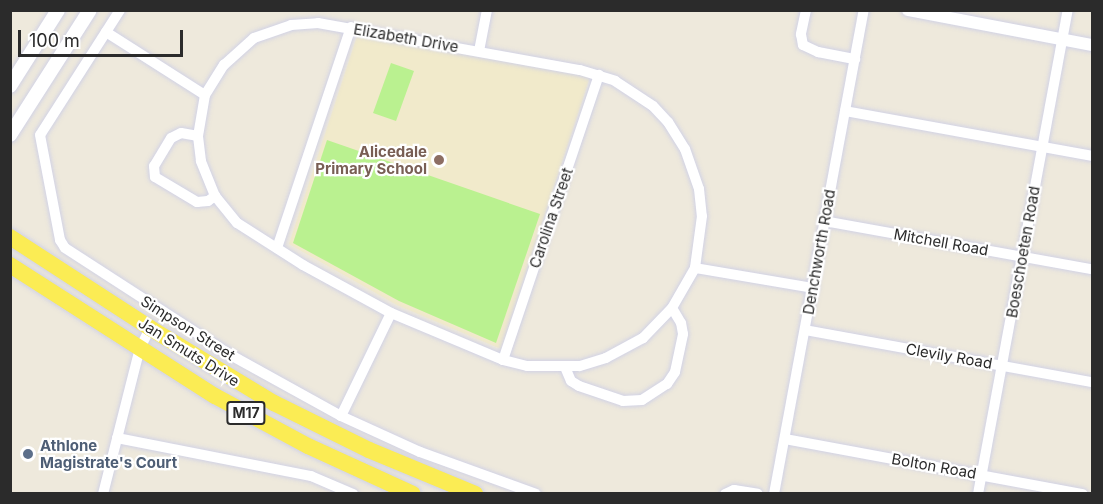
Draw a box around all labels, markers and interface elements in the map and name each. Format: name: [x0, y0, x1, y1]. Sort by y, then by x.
scale bar: [21, 18, 186, 56]
street label: Elizabeth Drive: [352, 20, 460, 56]
text: 100 m: [29, 30, 80, 51]
place label: Alicedale Primary School: [315, 142, 427, 177]
marker: Alicedale Primary School: [432, 153, 446, 167]
street label: Carolina Street: [525, 165, 577, 271]
street label: Boeschoeten Road: [1003, 185, 1043, 319]
street label: Denchworth Road: [799, 188, 839, 316]
street label: Mitchell Road: [892, 225, 990, 259]
street label: Simpson Street: [137, 292, 239, 364]
street label: Jan Smuts Drive: [135, 314, 243, 390]
street label: Clevily Road: [904, 340, 994, 372]
road number: M17: [225, 402, 267, 424]
place label: Athlone Magistrate's Court: [40, 436, 177, 471]
marker: Athlone Magistrate's Court: [21, 447, 35, 461]
street label: Bolton Road: [890, 450, 978, 482]

